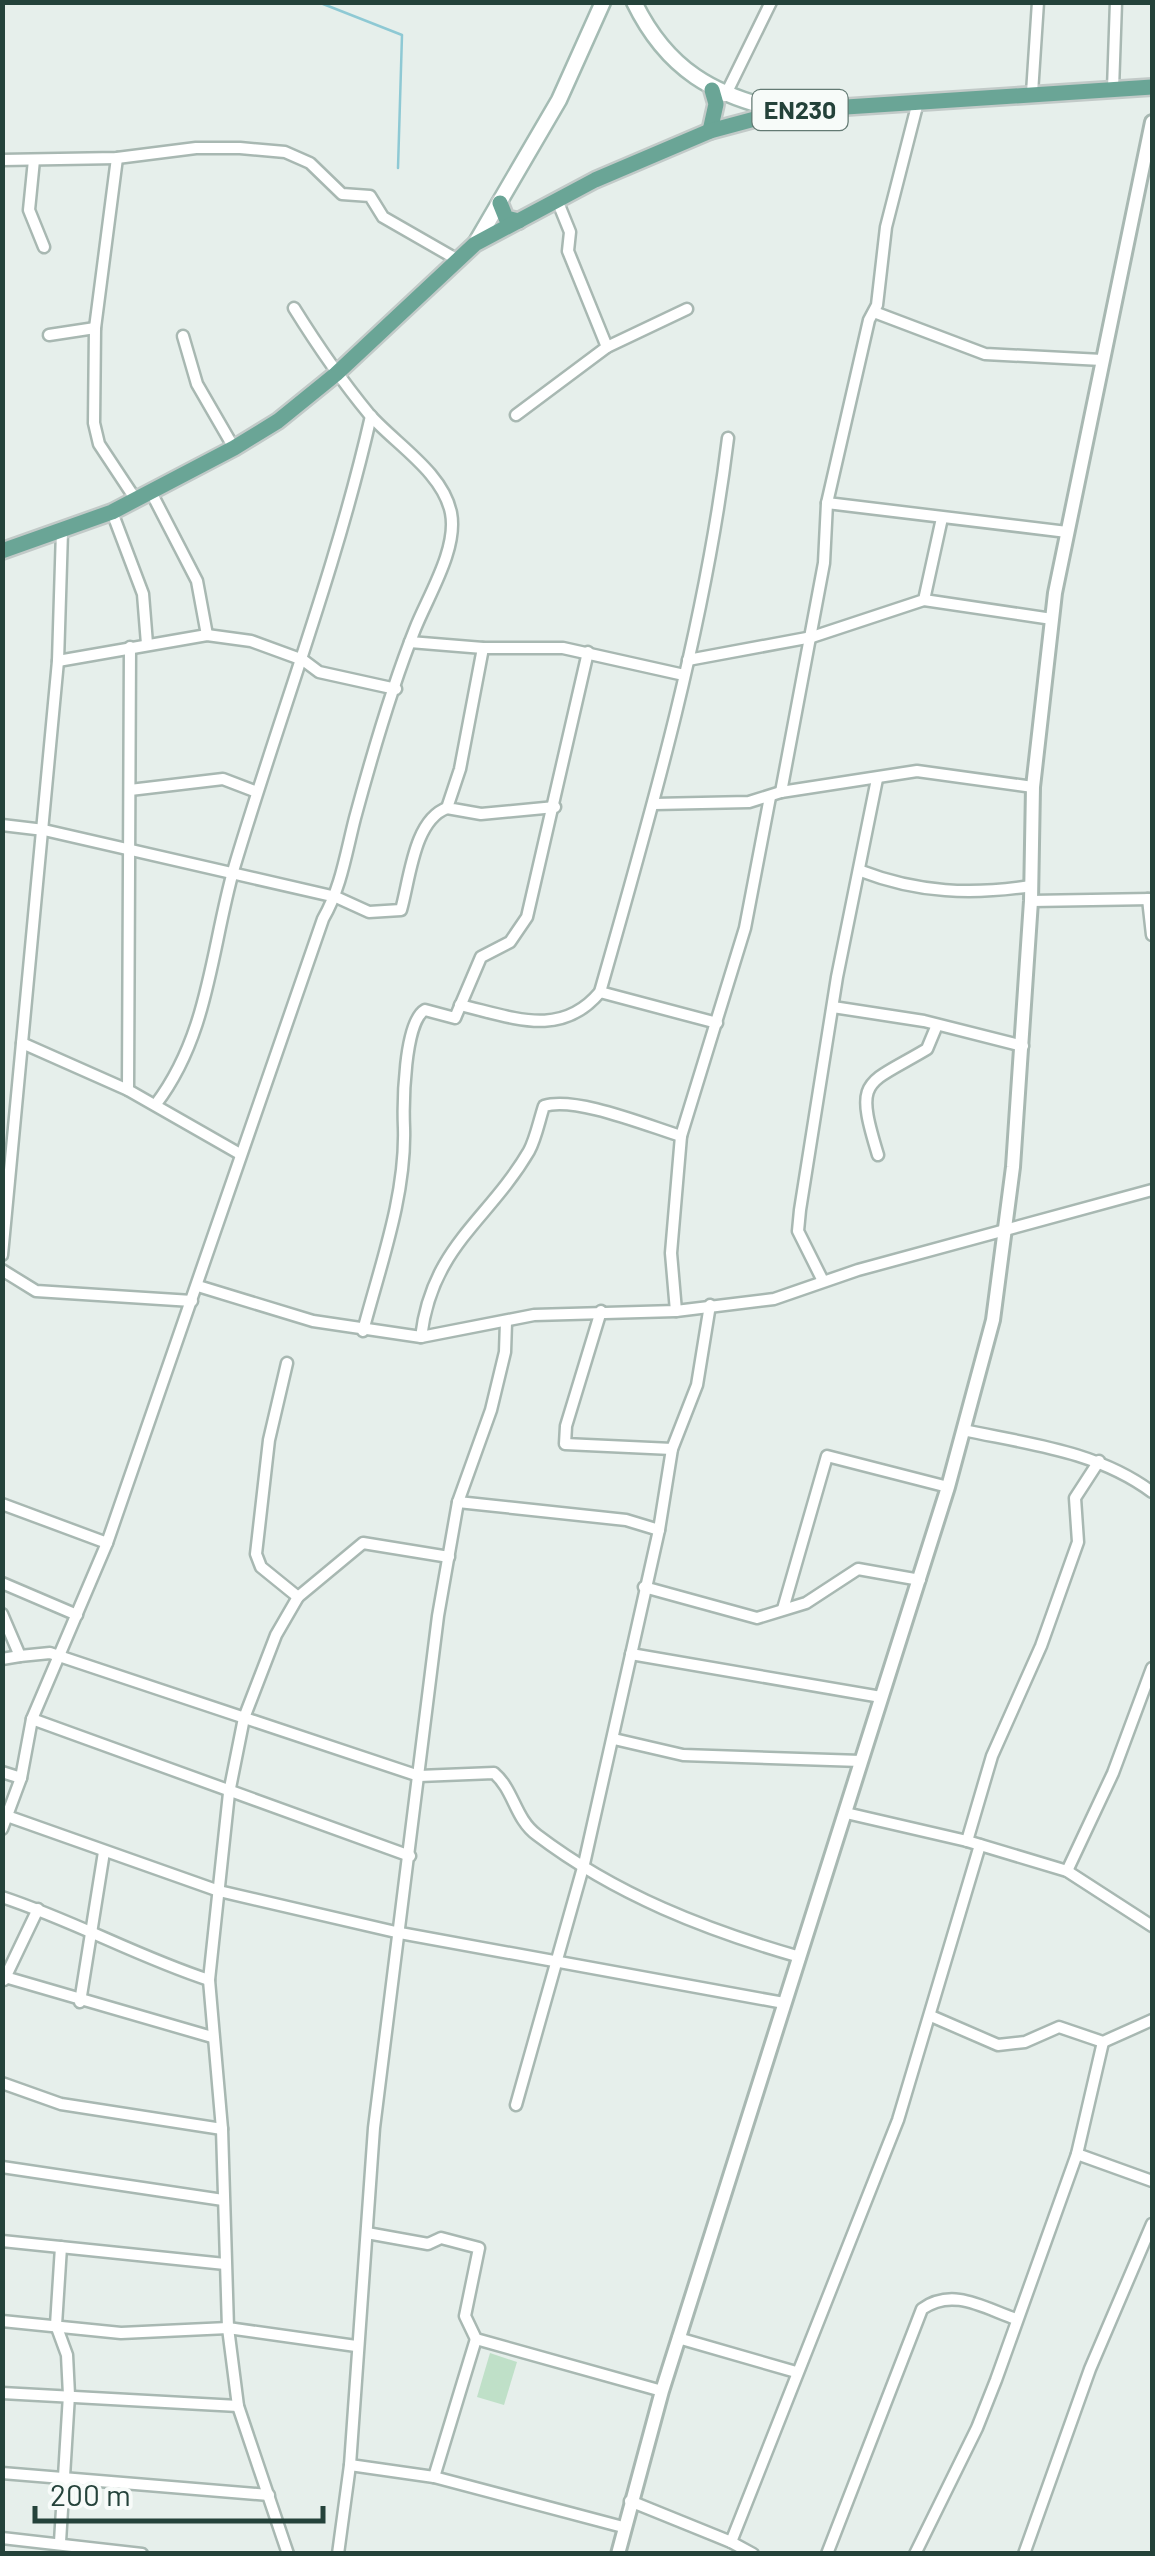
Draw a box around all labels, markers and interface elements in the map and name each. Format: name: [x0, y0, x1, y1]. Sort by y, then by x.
road number: EN230: [752, 90, 848, 130]
scale bar: [35, 2461, 322, 2523]
text: 200 m: [50, 2476, 131, 2512]

